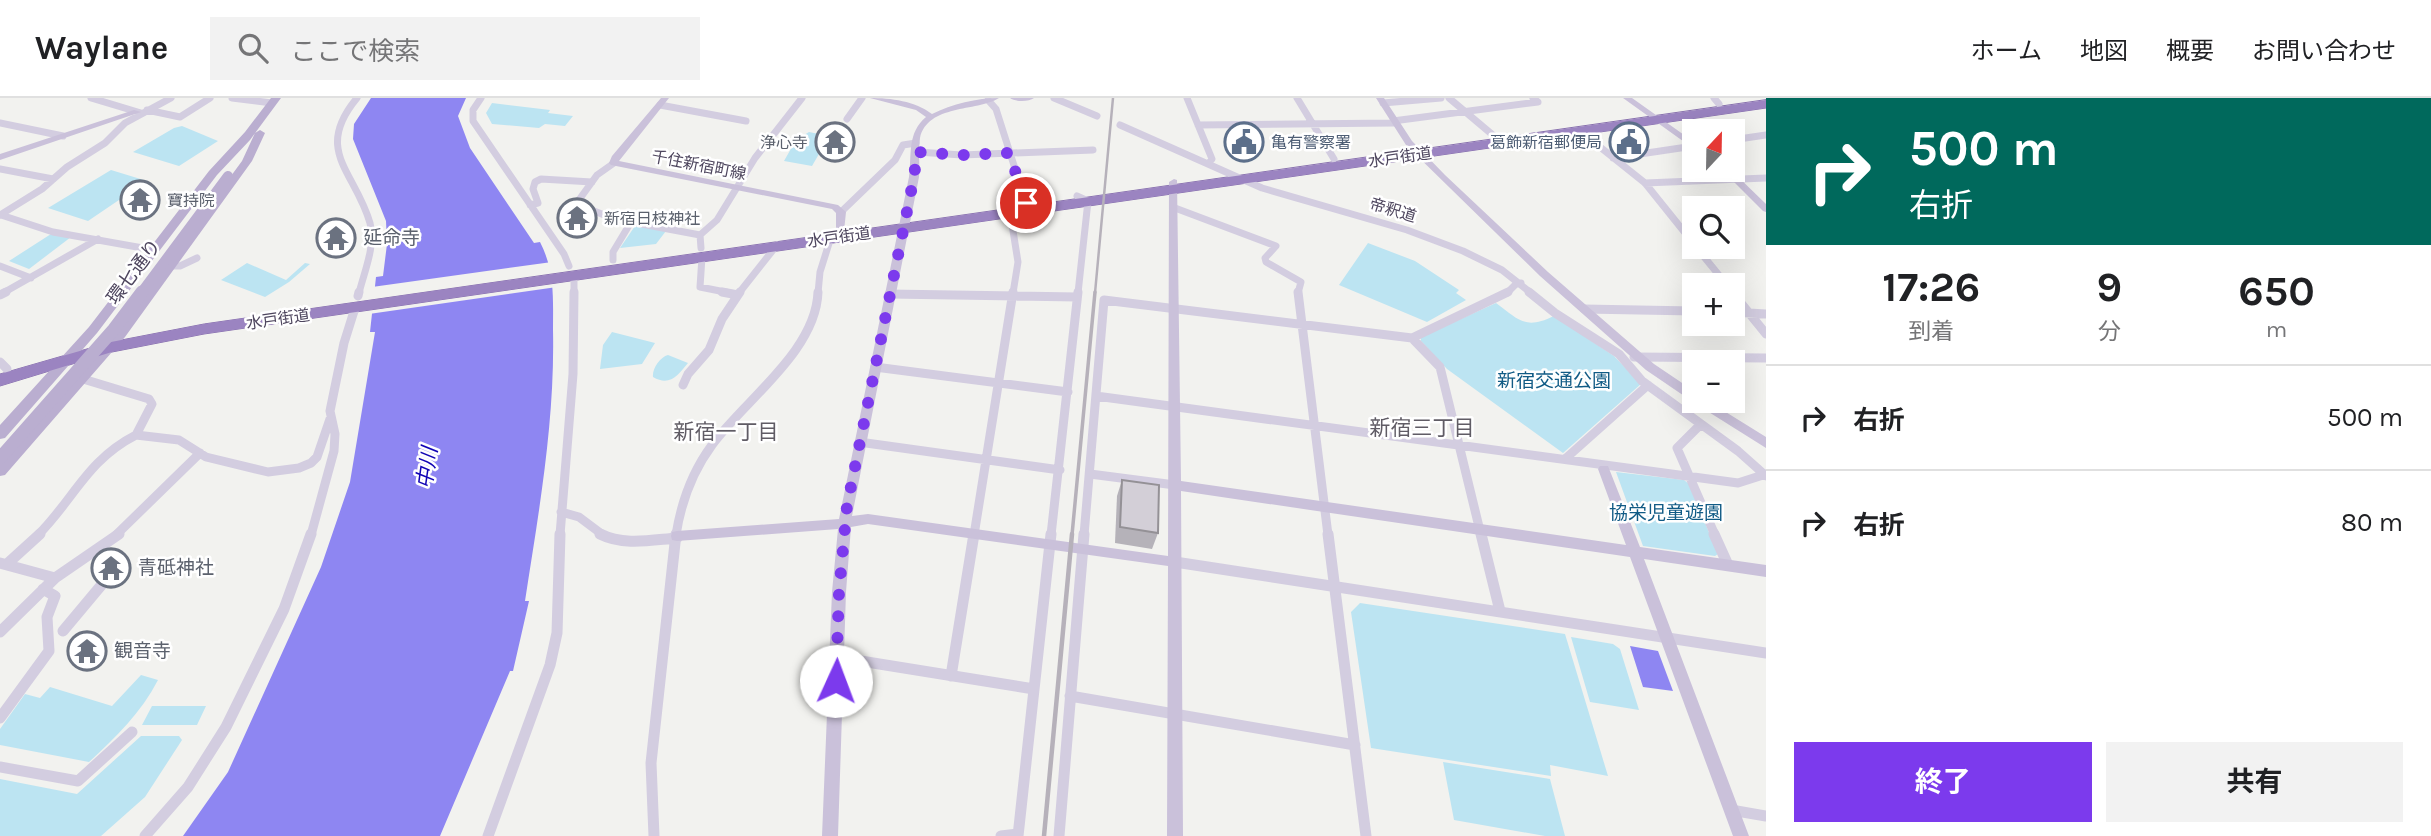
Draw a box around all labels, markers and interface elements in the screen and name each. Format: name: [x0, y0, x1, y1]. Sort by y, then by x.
search box: [210, 17, 700, 80]
text: Waylane: [35, 29, 168, 67]
icon: search: [234, 29, 272, 67]
text: ここで検索: [290, 36, 420, 67]
text: ホーム: [1971, 37, 2042, 65]
text: 地図: [2080, 37, 2128, 65]
text: 概要: [2166, 37, 2214, 65]
text: お問い合わせ: [2252, 37, 2396, 65]
north arrow: [1682, 119, 1745, 182]
map controls: [1682, 119, 1745, 413]
text: 500 m: [1909, 120, 2058, 177]
temple icon: 浄心寺: [814, 121, 856, 163]
public building icon: 亀有警察署: [1223, 121, 1265, 163]
public building icon: 葛飾新宿郵便局: [1608, 121, 1650, 163]
icon: right: [1794, 126, 1885, 217]
place label: 浄心寺: [760, 133, 808, 152]
place label: 亀有警察署: [1271, 133, 1351, 152]
place label: 葛飾新宿郵便局: [1490, 133, 1602, 152]
street label: 水戸街道: [1367, 143, 1433, 171]
street label: 千住新宿町線: [650, 147, 748, 183]
pin: [996, 173, 1056, 233]
temple icon: 寶持院: [119, 179, 161, 221]
icon: arrive: [1007, 184, 1045, 222]
text: 右折: [1909, 187, 1973, 224]
place label: 寶持院: [167, 191, 215, 210]
street label: 帝釈道: [1367, 194, 1419, 226]
button: search: [1682, 196, 1745, 259]
temple icon: 新宿日枝神社: [556, 197, 598, 239]
place label: 新宿日枝神社: [604, 209, 700, 228]
temple icon: 延命寺: [315, 217, 357, 259]
street label: 水戸街道: [806, 223, 872, 251]
place label: 延命寺: [363, 227, 420, 249]
street label: 環七通り: [102, 235, 166, 309]
text: 17:26: [1882, 262, 1980, 312]
text: 9: [2096, 262, 2122, 312]
text: 650: [2238, 266, 2315, 316]
button: +: [1682, 273, 1745, 336]
street label: 水戸街道: [245, 305, 311, 333]
text: m: [2266, 316, 2287, 343]
text: 到着: [1908, 318, 1954, 345]
text: 分: [2098, 318, 2121, 345]
button: −: [1682, 350, 1745, 413]
park label: 新宿交通公園: [1497, 370, 1611, 392]
icon: right: [1794, 399, 1832, 437]
text: 500 m: [2327, 402, 2403, 433]
text: 右折: [1853, 405, 1905, 436]
district label: 新宿三丁目: [1370, 416, 1475, 440]
district label: 新宿一丁目: [674, 420, 779, 444]
water label: 中川: [412, 444, 442, 490]
park label: 協栄児童遊園: [1609, 502, 1723, 524]
icon: right: [1794, 504, 1832, 542]
text: 80 m: [2341, 507, 2403, 538]
text: 右折: [1853, 510, 1905, 541]
temple icon: 青砥神社: [90, 547, 132, 589]
place label: 青砥神社: [138, 557, 214, 579]
temple icon: 観音寺: [66, 630, 108, 672]
place label: 観音寺: [114, 640, 171, 662]
position arrow: [799, 644, 873, 718]
button: 終了: [1794, 742, 2092, 822]
button: 共有: [2106, 742, 2403, 822]

